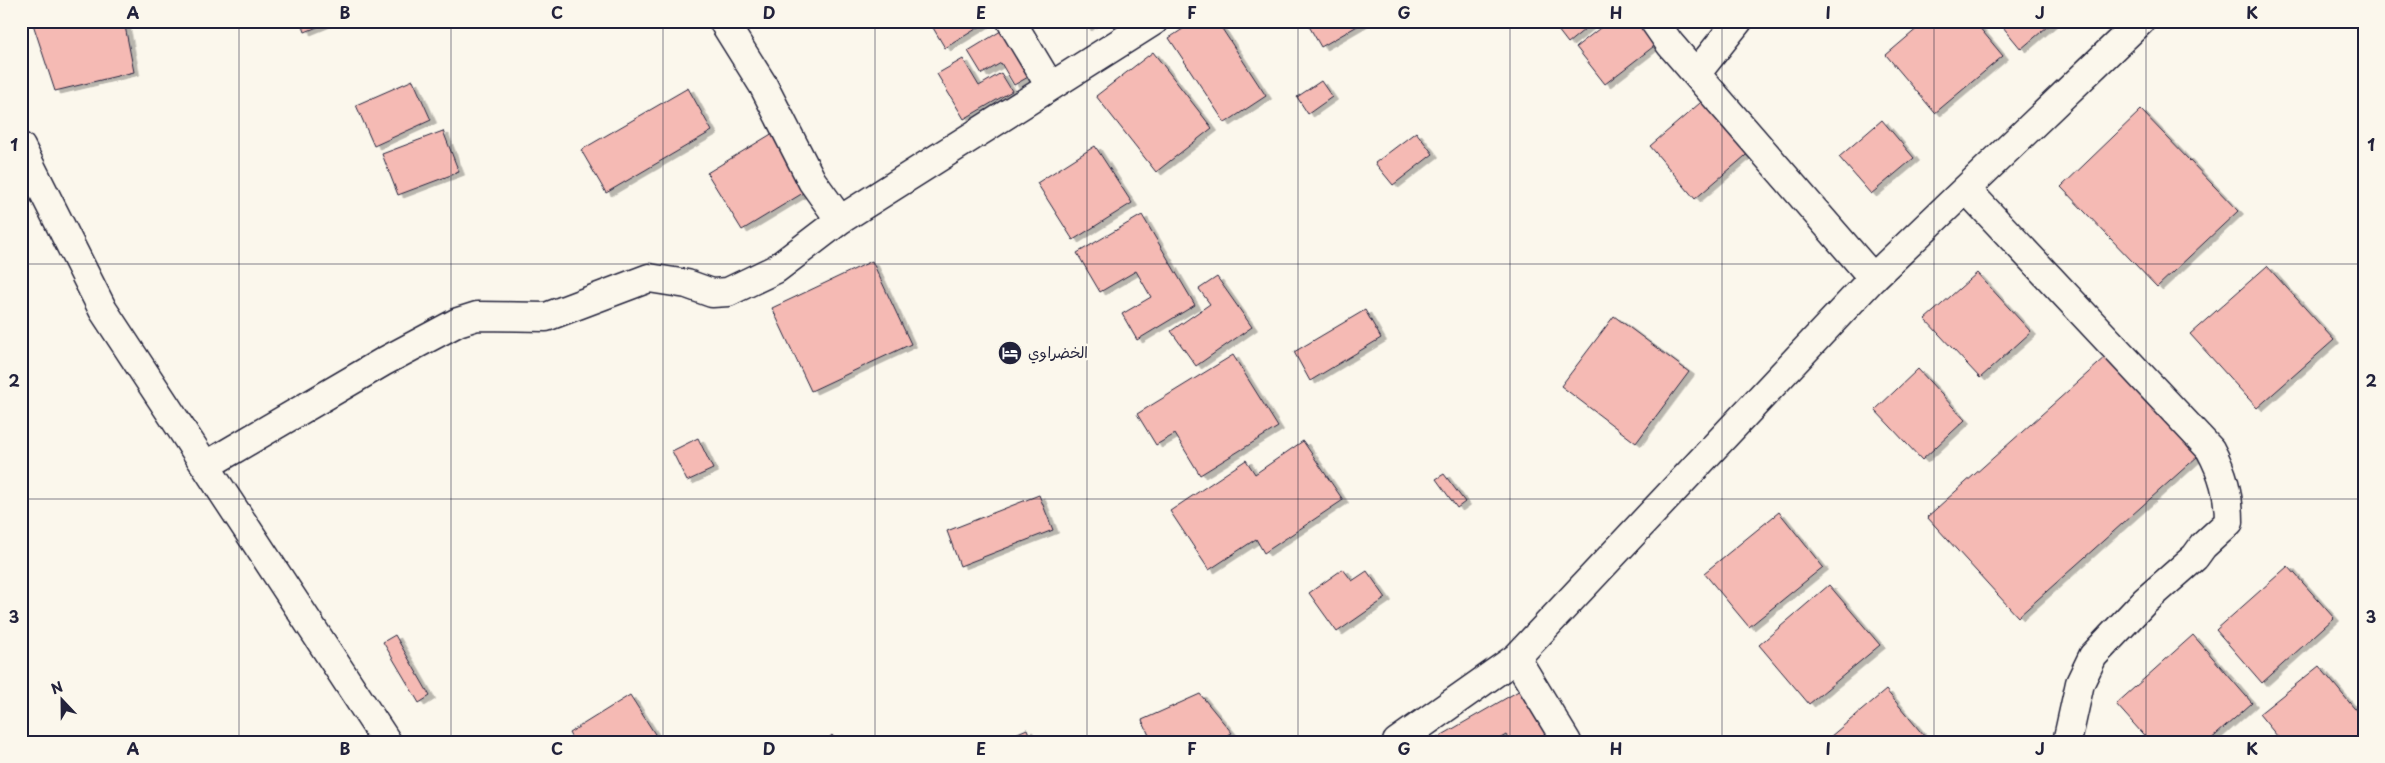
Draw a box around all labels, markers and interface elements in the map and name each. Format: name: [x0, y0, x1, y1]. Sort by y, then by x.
text: A: [127, 0, 140, 24]
text: B: [340, 0, 351, 24]
text: C: [551, 0, 563, 24]
text: D: [763, 0, 775, 24]
text: E: [976, 0, 986, 24]
text: F: [1187, 0, 1197, 24]
text: G: [1397, 0, 1411, 24]
text: H: [1610, 0, 1622, 24]
text: I: [1825, 0, 1831, 24]
text: J: [2035, 0, 2045, 24]
text: K: [2246, 0, 2258, 24]
text: 1: [10, 132, 18, 156]
text: 1: [2367, 132, 2375, 156]
hotel icon: الخضراوي: [997, 340, 1023, 366]
place label: الخضراوي: [1028, 340, 1088, 364]
text: 2: [8, 368, 20, 392]
text: 2: [2365, 368, 2377, 392]
text: 3: [9, 604, 19, 628]
text: 3: [2366, 604, 2376, 628]
north arrow: [38, 676, 88, 726]
text: N: [48, 676, 66, 699]
text: A: [127, 736, 140, 760]
text: B: [340, 736, 351, 760]
text: C: [551, 736, 563, 760]
text: D: [763, 736, 775, 760]
text: E: [976, 736, 986, 760]
text: F: [1187, 736, 1197, 760]
text: G: [1397, 736, 1411, 760]
text: H: [1610, 736, 1622, 760]
text: I: [1825, 736, 1831, 760]
text: J: [2035, 736, 2045, 760]
text: K: [2246, 736, 2258, 760]

